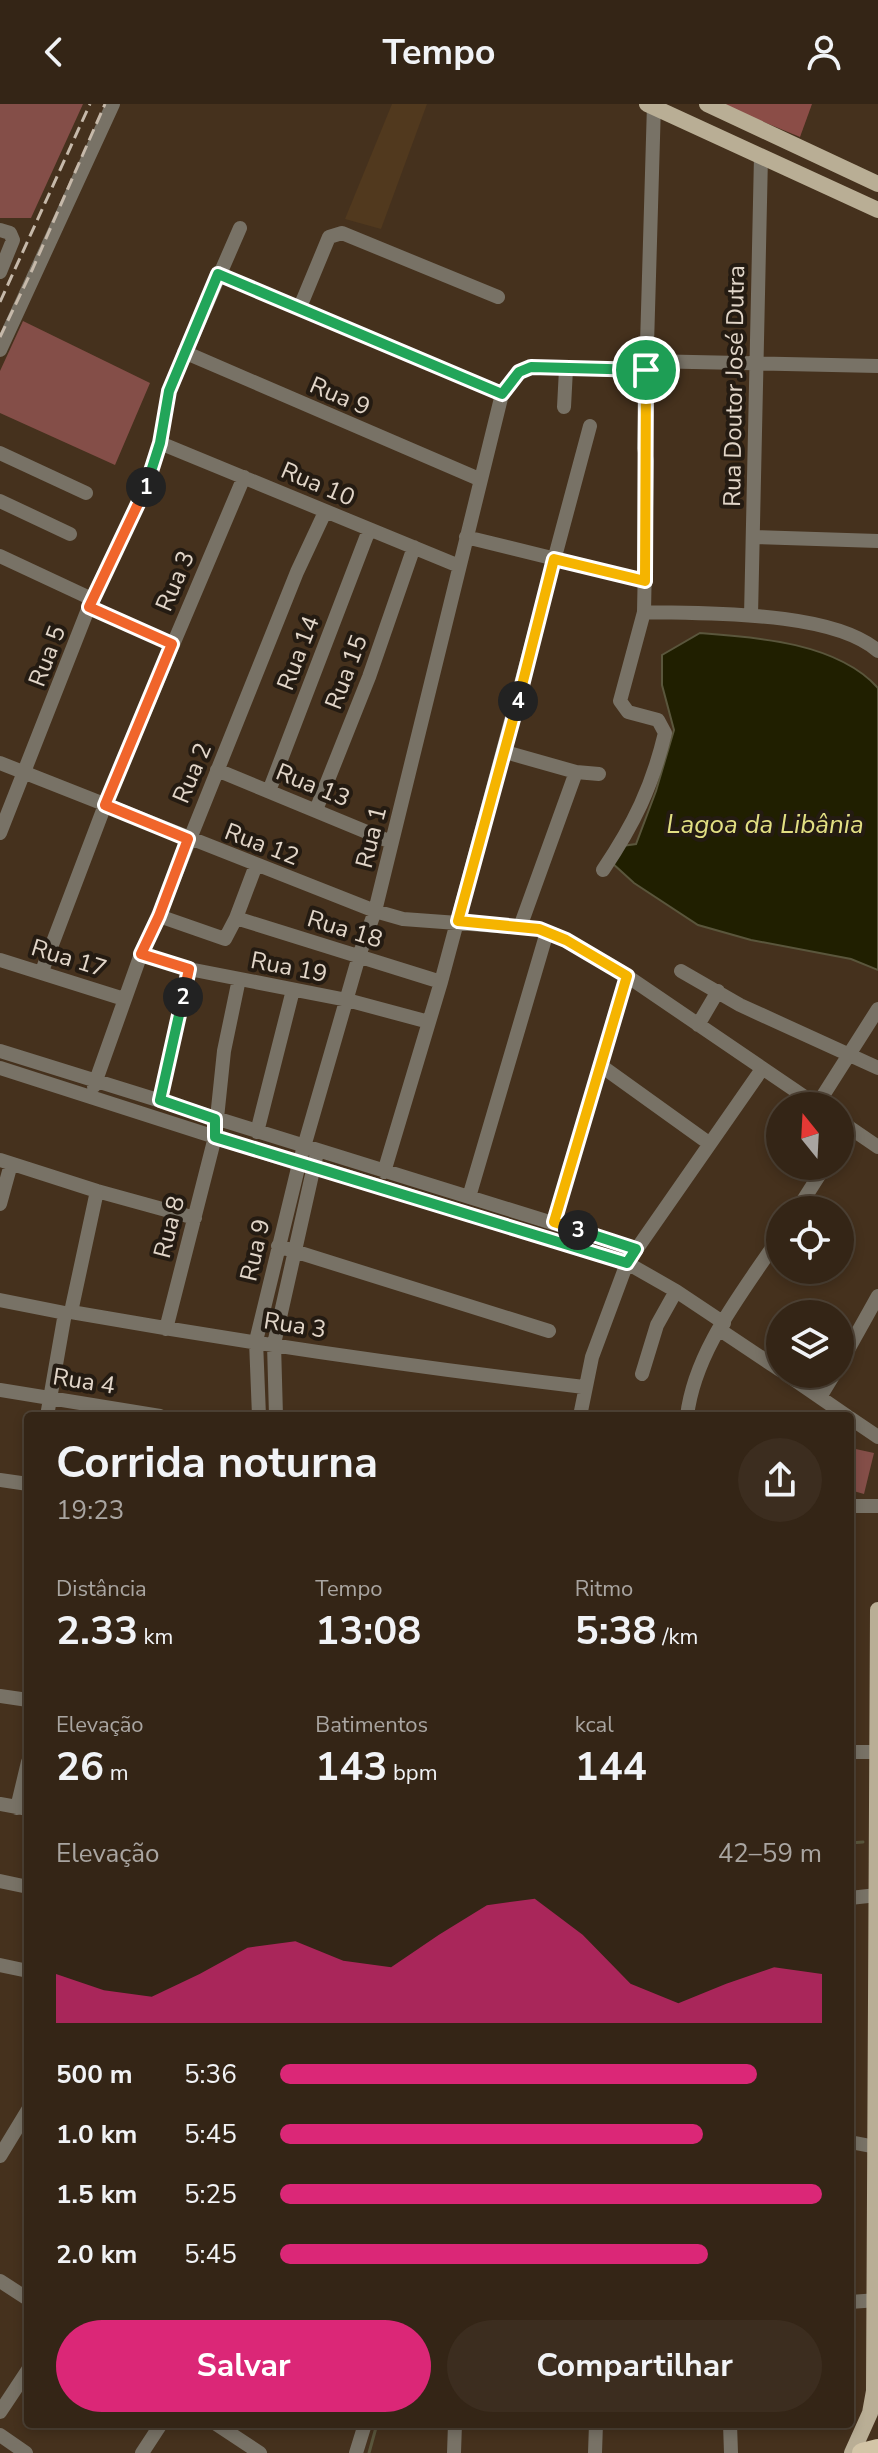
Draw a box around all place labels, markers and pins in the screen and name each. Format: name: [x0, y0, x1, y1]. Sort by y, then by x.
pin: [612, 336, 680, 404]
pin: 1: [126, 467, 166, 507]
pin: 4: [498, 681, 538, 721]
pin: 2: [163, 977, 203, 1017]
pin: 3: [558, 1210, 598, 1250]

